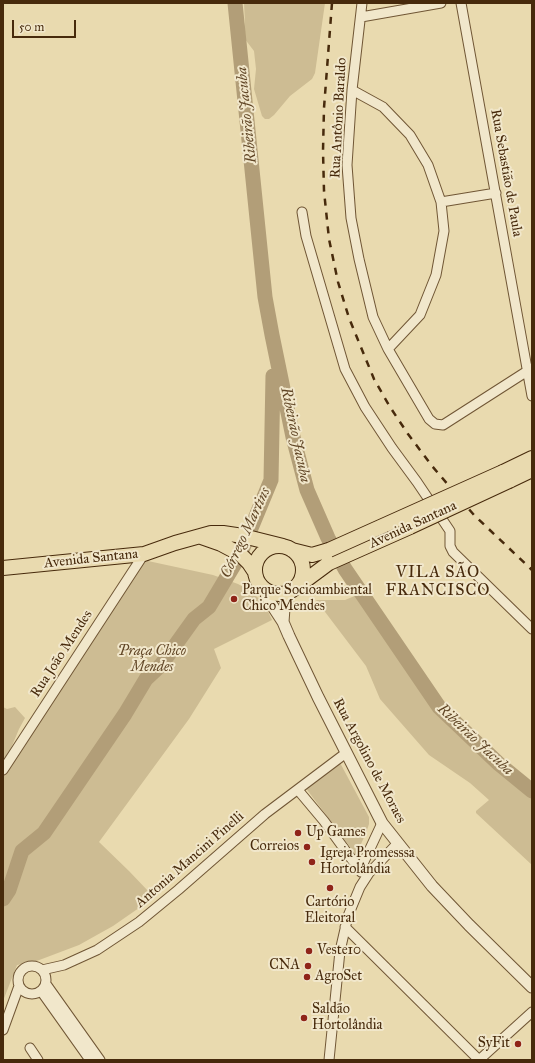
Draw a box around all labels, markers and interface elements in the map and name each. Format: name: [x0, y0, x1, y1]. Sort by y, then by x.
scale bar: [14, 12, 78, 38]
text: 50 m: [19, 20, 44, 34]
street label: Rua Antônio Baraldo: [327, 57, 351, 179]
water label: Ribeirão Jacuba: [233, 66, 261, 164]
street label: Rua Sebastião de Paula: [486, 108, 526, 238]
water label: Ribeirão Jacuba: [276, 386, 314, 484]
water label: Córrego Martins: [217, 485, 275, 581]
street label: Avenida Santana: [367, 497, 459, 553]
street label: Avenida Santana: [43, 546, 139, 572]
district label: VILA SÃO FRANCISCO: [386, 563, 490, 601]
place label: Parque Socioambiental Chico Mendes: [242, 583, 372, 616]
marker: Parque Socioambiental Chico Mendes: [229, 594, 239, 604]
street label: Rua João Mendes: [28, 607, 96, 701]
park label: Praça Chico Mendes: [118, 644, 186, 676]
street label: Rua Argolino de Moraes: [329, 696, 409, 826]
water label: Ribeirão Jacuba: [433, 700, 517, 780]
street label: Antonia Mancini Pinelli: [132, 808, 248, 912]
place label: Up Games: [306, 825, 366, 841]
marker: Up Games: [293, 828, 303, 838]
place label: Correios: [250, 839, 299, 855]
marker: Correios: [302, 842, 312, 852]
place label: Igreja Promesssa Hortolândia: [320, 846, 415, 878]
marker: Igreja Promesssa Hortolândia: [307, 857, 317, 867]
marker: Cartório Eleitoral: [325, 883, 335, 893]
place label: Cartório Eleitoral: [305, 895, 355, 928]
place label: Veste10: [317, 943, 361, 959]
marker: Veste10: [304, 946, 314, 956]
place label: CNA: [269, 958, 300, 974]
marker: CNA: [303, 961, 313, 971]
place label: AgroSet: [315, 969, 362, 985]
marker: AgroSet: [302, 972, 312, 982]
place label: Saldão Hortolândia: [312, 1002, 382, 1034]
marker: Saldão Hortolândia: [299, 1013, 309, 1023]
place label: SyFit: [478, 1036, 510, 1052]
marker: SyFit: [513, 1039, 523, 1049]

